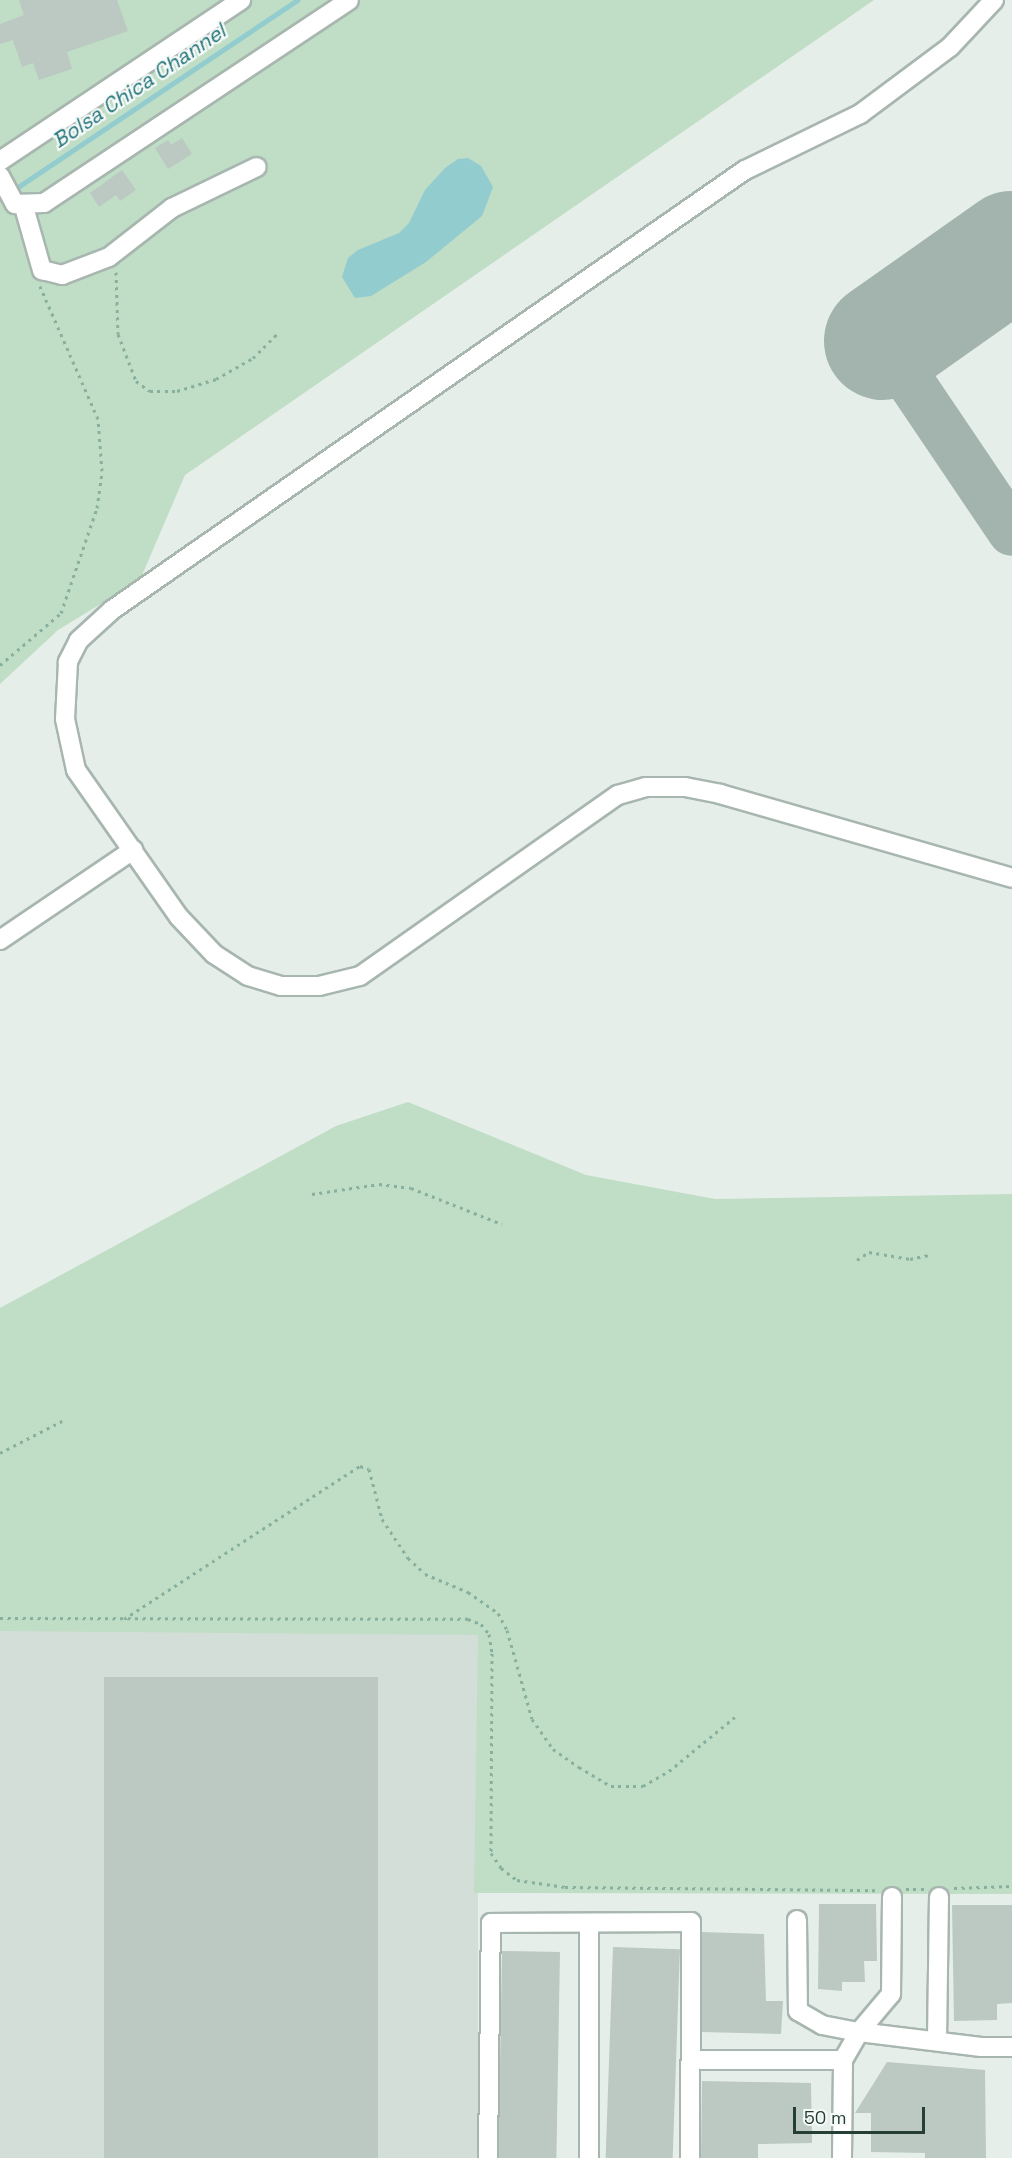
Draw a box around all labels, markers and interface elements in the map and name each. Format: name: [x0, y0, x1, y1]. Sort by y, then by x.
water label: Bolsa Chica Channel: [47, 19, 231, 153]
scale bar: [796, 2095, 928, 2133]
text: 50 m: [804, 2106, 846, 2129]

